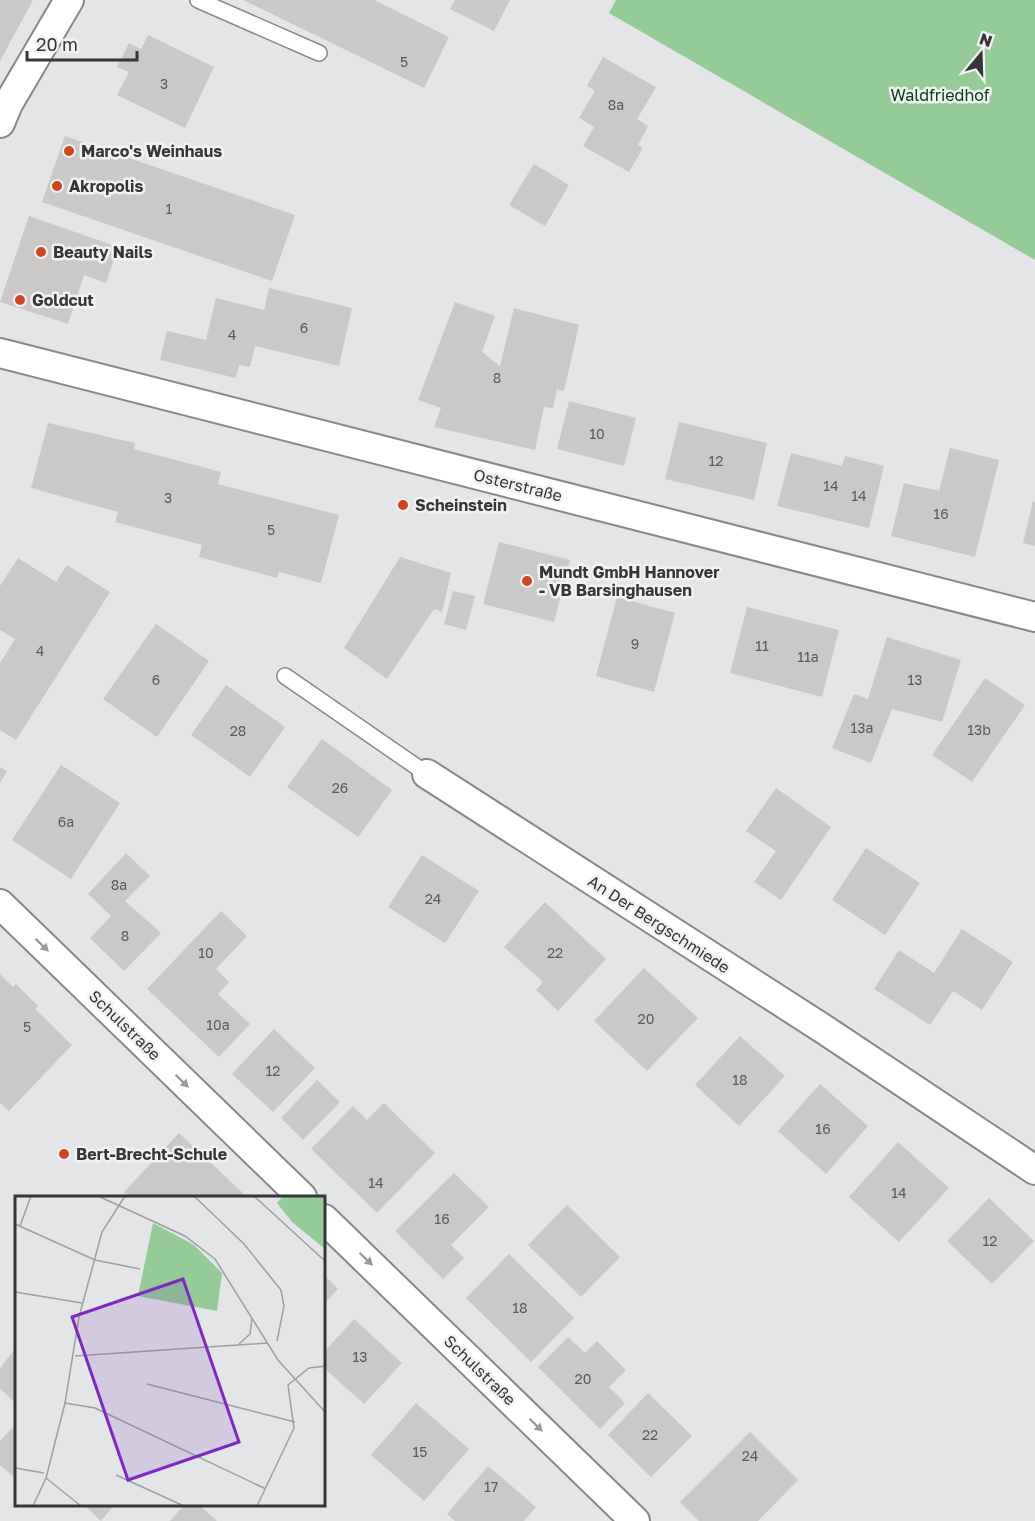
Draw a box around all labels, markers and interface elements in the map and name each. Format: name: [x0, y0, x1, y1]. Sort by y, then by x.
scale bar: [27, 24, 136, 62]
north arrow: [951, 24, 1011, 84]
text: N: [977, 28, 995, 51]
text: 20 m: [36, 33, 78, 55]
house number: 5: [400, 53, 408, 70]
house number: 3: [160, 75, 168, 92]
park label: Waldfriedhof: [890, 85, 990, 105]
house number: 8a: [608, 96, 624, 113]
place label: Marco's Weinhaus: [81, 141, 222, 161]
marker: Marco's Weinhaus: [62, 144, 76, 158]
place label: Akropolis: [69, 176, 143, 196]
marker: Akropolis: [50, 179, 64, 193]
house number: 1: [166, 200, 173, 217]
place label: Beauty Nails: [53, 242, 153, 262]
marker: Beauty Nails: [34, 245, 48, 259]
place label: Goldcut: [32, 290, 94, 310]
marker: Goldcut: [13, 293, 27, 307]
house number: 6: [300, 319, 308, 336]
house number: 4: [228, 326, 236, 343]
house number: 8: [493, 369, 501, 386]
house number: 10: [589, 425, 605, 442]
house number: 12: [709, 452, 723, 469]
street label: Osterstraße: [472, 464, 564, 506]
house number: 14: [823, 477, 839, 494]
house number: 14: [851, 487, 867, 504]
house number: 3: [164, 489, 172, 506]
place label: Scheinstein: [415, 495, 507, 515]
marker: Scheinstein: [396, 498, 410, 512]
house number: 16: [933, 505, 949, 522]
house number: 5: [267, 521, 275, 538]
place label: Mundt GmbH Hannover - VB Barsinghausen: [539, 562, 719, 600]
marker: Mundt GmbH Hannover - VB Barsinghausen: [520, 574, 534, 588]
house number: 9: [631, 635, 639, 652]
house number: 11: [755, 637, 769, 654]
house number: 4: [36, 642, 44, 659]
house number: 11a: [797, 648, 819, 665]
house number: 6: [152, 671, 160, 688]
house number: 13: [908, 671, 922, 688]
house number: 13a: [851, 719, 873, 736]
house number: 13b: [967, 721, 991, 738]
house number: 28: [230, 722, 246, 739]
house number: 26: [332, 779, 348, 796]
house number: 6a: [58, 813, 74, 830]
street label: An Der Bergschmiede: [584, 871, 734, 977]
house number: 8a: [111, 876, 127, 893]
house number: 24: [425, 890, 441, 907]
house number: 8: [121, 927, 129, 944]
one-way arrow: [34, 937, 48, 951]
house number: 10: [198, 944, 214, 961]
house number: 22: [547, 944, 563, 961]
street label: Schulstraße: [85, 986, 165, 1064]
house number: 20: [638, 1010, 654, 1027]
house number: 10a: [206, 1016, 230, 1033]
house number: 5: [23, 1018, 31, 1035]
house number: 12: [266, 1062, 280, 1079]
house number: 18: [732, 1071, 748, 1088]
one-way arrow: [174, 1073, 188, 1087]
house number: 16: [815, 1120, 831, 1137]
place label: Bert-Brecht-Schule: [76, 1144, 227, 1164]
marker: Bert-Brecht-Schule: [57, 1147, 71, 1161]
house number: 14: [368, 1174, 384, 1191]
house number: 14: [891, 1184, 907, 1201]
inset map: [15, 1196, 326, 1506]
house number: 16: [434, 1210, 450, 1227]
house number: 12: [983, 1232, 997, 1249]
one-way arrow: [358, 1252, 372, 1266]
house number: 18: [512, 1299, 528, 1316]
street label: Schulstraße: [440, 1331, 520, 1409]
house number: 13: [353, 1348, 367, 1365]
house number: 20: [575, 1370, 591, 1387]
one-way arrow: [528, 1417, 542, 1431]
house number: 22: [642, 1426, 658, 1443]
house number: 15: [413, 1443, 427, 1460]
house number: 24: [742, 1447, 758, 1464]
house number: 17: [484, 1478, 498, 1495]

